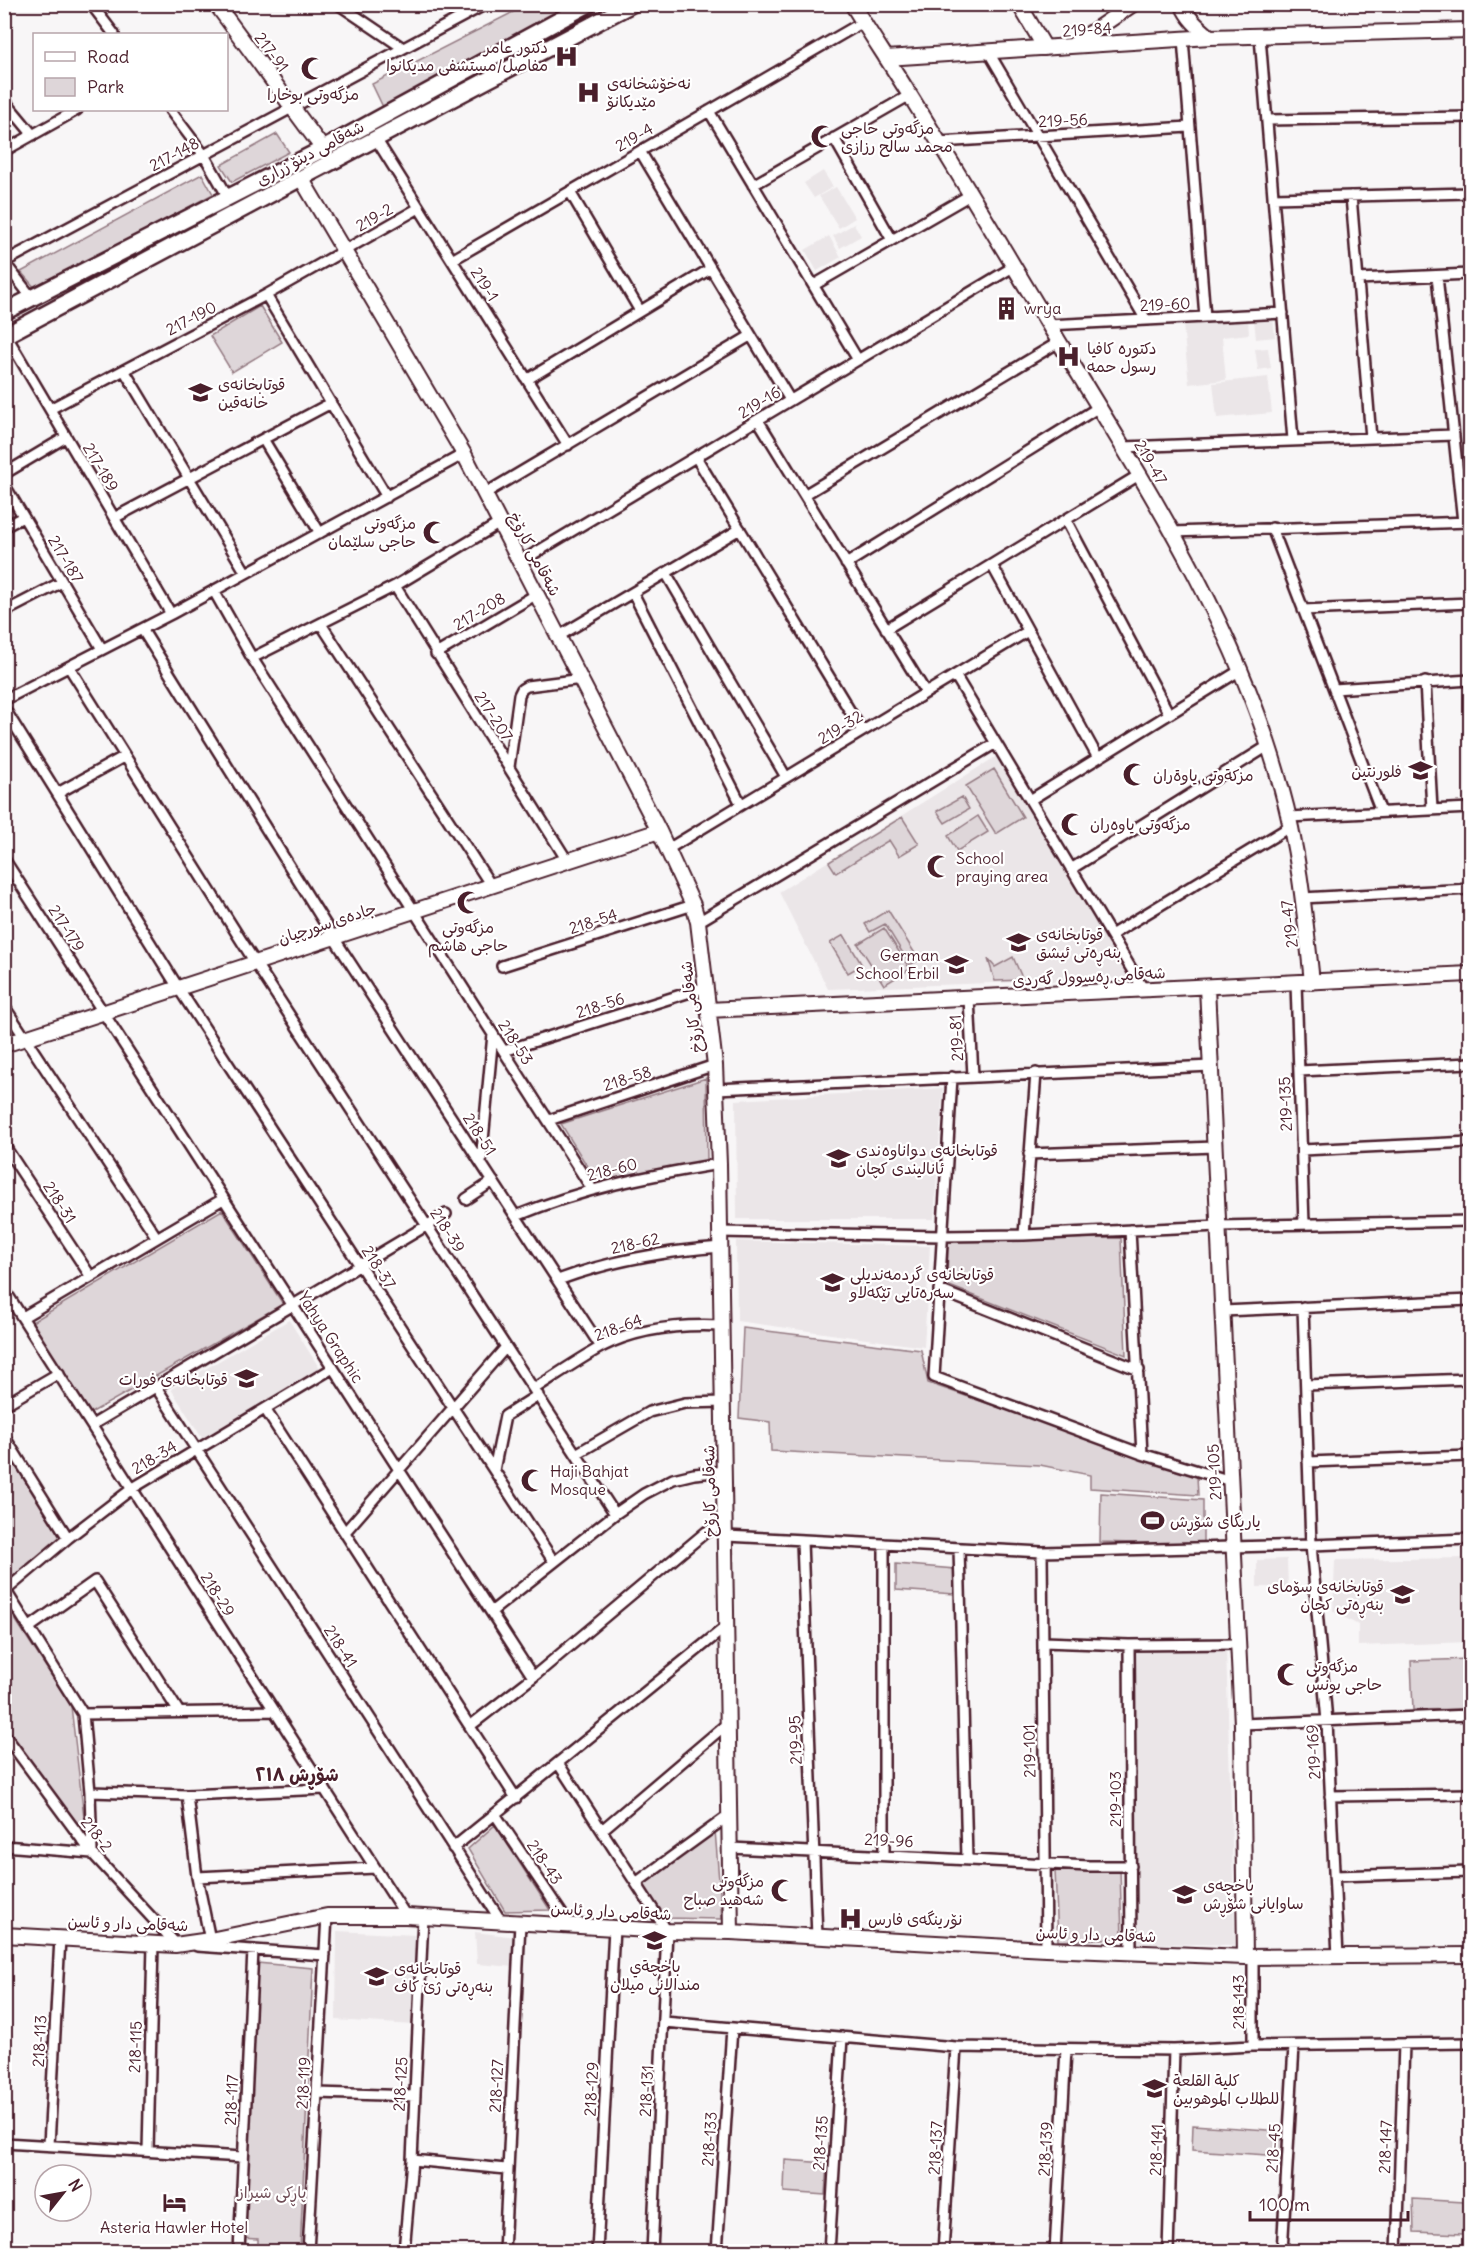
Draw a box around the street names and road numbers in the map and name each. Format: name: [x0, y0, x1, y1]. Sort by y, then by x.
street label: 219-84: [1062, 17, 1112, 41]
street label: 217-91: [251, 28, 293, 76]
street label: 219-56: [1038, 109, 1088, 131]
street label: شەقامی دینۆ زراری: [253, 116, 368, 191]
street label: 219-4: [611, 118, 657, 156]
street label: 217-148: [146, 133, 202, 175]
street label: 219-2: [352, 198, 396, 236]
street label: 219-1: [467, 263, 503, 305]
street label: 219-60: [1139, 293, 1191, 315]
street label: 217-190: [162, 296, 220, 340]
street label: 219-16: [734, 382, 784, 422]
street label: 219-47: [1130, 436, 1172, 488]
street label: 217-189: [79, 439, 123, 495]
street label: شەقامی کارۆخ: [504, 509, 565, 600]
street label: 217-187: [44, 532, 88, 587]
street label: 217-208: [449, 588, 509, 634]
street label: 217-207: [470, 687, 518, 745]
street label: 219-32: [814, 706, 866, 748]
street label: جادەی سورچیان: [275, 898, 379, 949]
street label: 219-47: [1276, 899, 1302, 949]
street label: 217-179: [44, 901, 90, 955]
street label: 218-54: [566, 904, 620, 938]
street label: شەقامی کارۆخ: [675, 960, 708, 1054]
street label: شەقامی ڕەسوول گەردی: [1012, 962, 1166, 995]
street label: 218-56: [573, 988, 627, 1022]
street label: 219-81: [945, 1014, 967, 1062]
street label: 218-53: [494, 1016, 538, 1068]
street label: 218-58: [600, 1061, 654, 1095]
street label: 219-135: [1274, 1076, 1296, 1132]
street label: 218-51: [459, 1109, 501, 1159]
street label: 218-60: [585, 1153, 639, 1185]
street label: 218-31: [39, 1177, 81, 1227]
street label: 218-39: [426, 1204, 470, 1256]
street label: 218-62: [609, 1228, 661, 1258]
street label: 218-37: [358, 1242, 400, 1293]
street label: Yahya Graphic: [294, 1287, 368, 1387]
street label: 218-64: [591, 1309, 645, 1345]
street label: 218-34: [128, 1436, 180, 1478]
street label: 219-105: [1203, 1443, 1225, 1501]
street label: شەقامی کارۆخ: [698, 1445, 721, 1537]
street label: 218-29: [197, 1568, 239, 1620]
street label: 218-41: [320, 1621, 362, 1671]
street label: 219-95: [784, 1715, 806, 1765]
street label: 219-101: [1019, 1724, 1039, 1778]
street label: 219-169: [1302, 1724, 1324, 1780]
street label: 219-103: [1105, 1771, 1125, 1827]
street label: 218-2: [77, 1812, 117, 1856]
street label: 219-96: [864, 1829, 914, 1851]
street label: 218-43: [523, 1836, 567, 1888]
street label: شەقامی دار و ئاسن: [550, 1898, 672, 1925]
street label: شەقامی دار و ئاسن: [67, 1911, 189, 1936]
street label: شەقامی دار و ئاسن: [1035, 1922, 1157, 1947]
street label: 218-143: [1228, 1974, 1248, 2030]
street label: 218-113: [28, 2014, 50, 2068]
street label: 218-115: [124, 2020, 146, 2074]
street label: 218-119: [292, 2056, 314, 2110]
street label: 218-125: [389, 2056, 411, 2112]
street label: 218-127: [485, 2059, 507, 2113]
street label: 218-129: [580, 2061, 602, 2117]
street label: 218-131: [635, 2064, 657, 2118]
street label: 218-117: [220, 2074, 242, 2126]
street label: 218-133: [697, 2111, 721, 2167]
street label: 218-135: [808, 2115, 832, 2171]
street label: 218-147: [1374, 2120, 1396, 2174]
street label: 218-137: [924, 2121, 946, 2175]
street label: 218-139: [1034, 2121, 1056, 2177]
street label: 218-45: [1261, 2123, 1285, 2173]
street label: 218-141: [1145, 2124, 1167, 2176]

